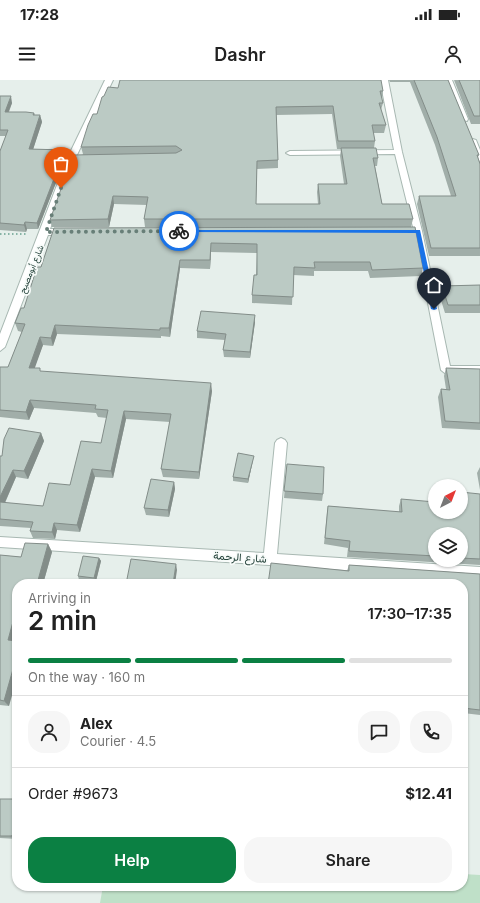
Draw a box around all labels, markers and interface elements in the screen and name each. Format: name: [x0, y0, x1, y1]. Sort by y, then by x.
text: 17:28: [20, 5, 59, 24]
icon: menu: [16, 43, 38, 65]
icon: person: [442, 43, 464, 65]
text: Dashr: [214, 44, 266, 65]
pin: [44, 147, 78, 188]
icon: bag: [50, 153, 72, 175]
courier: [159, 211, 199, 251]
icon: bike: [168, 220, 190, 242]
street label: شارع أبومصبح: [16, 243, 47, 295]
pin: [417, 268, 451, 309]
icon: home: [423, 274, 445, 296]
north arrow: [428, 479, 468, 519]
map controls: [428, 479, 468, 567]
button: layers: [428, 527, 468, 567]
street label: شارع الرحمة: [213, 548, 268, 567]
text: Arriving in: [28, 590, 91, 606]
text: 17:30–17:35: [368, 604, 452, 623]
text: 2 min: [28, 605, 97, 636]
text: On the way · 160 m: [28, 669, 145, 685]
button: person: [28, 711, 70, 753]
button: chat: [358, 711, 400, 753]
button: phone: [410, 711, 452, 753]
text: Alex: [80, 714, 113, 733]
text: Courier · 4.5: [80, 733, 156, 749]
text: Order #9673: [28, 784, 118, 803]
text: $12.41: [405, 784, 452, 803]
button: Help: [28, 837, 236, 883]
button: Share: [244, 837, 452, 883]

